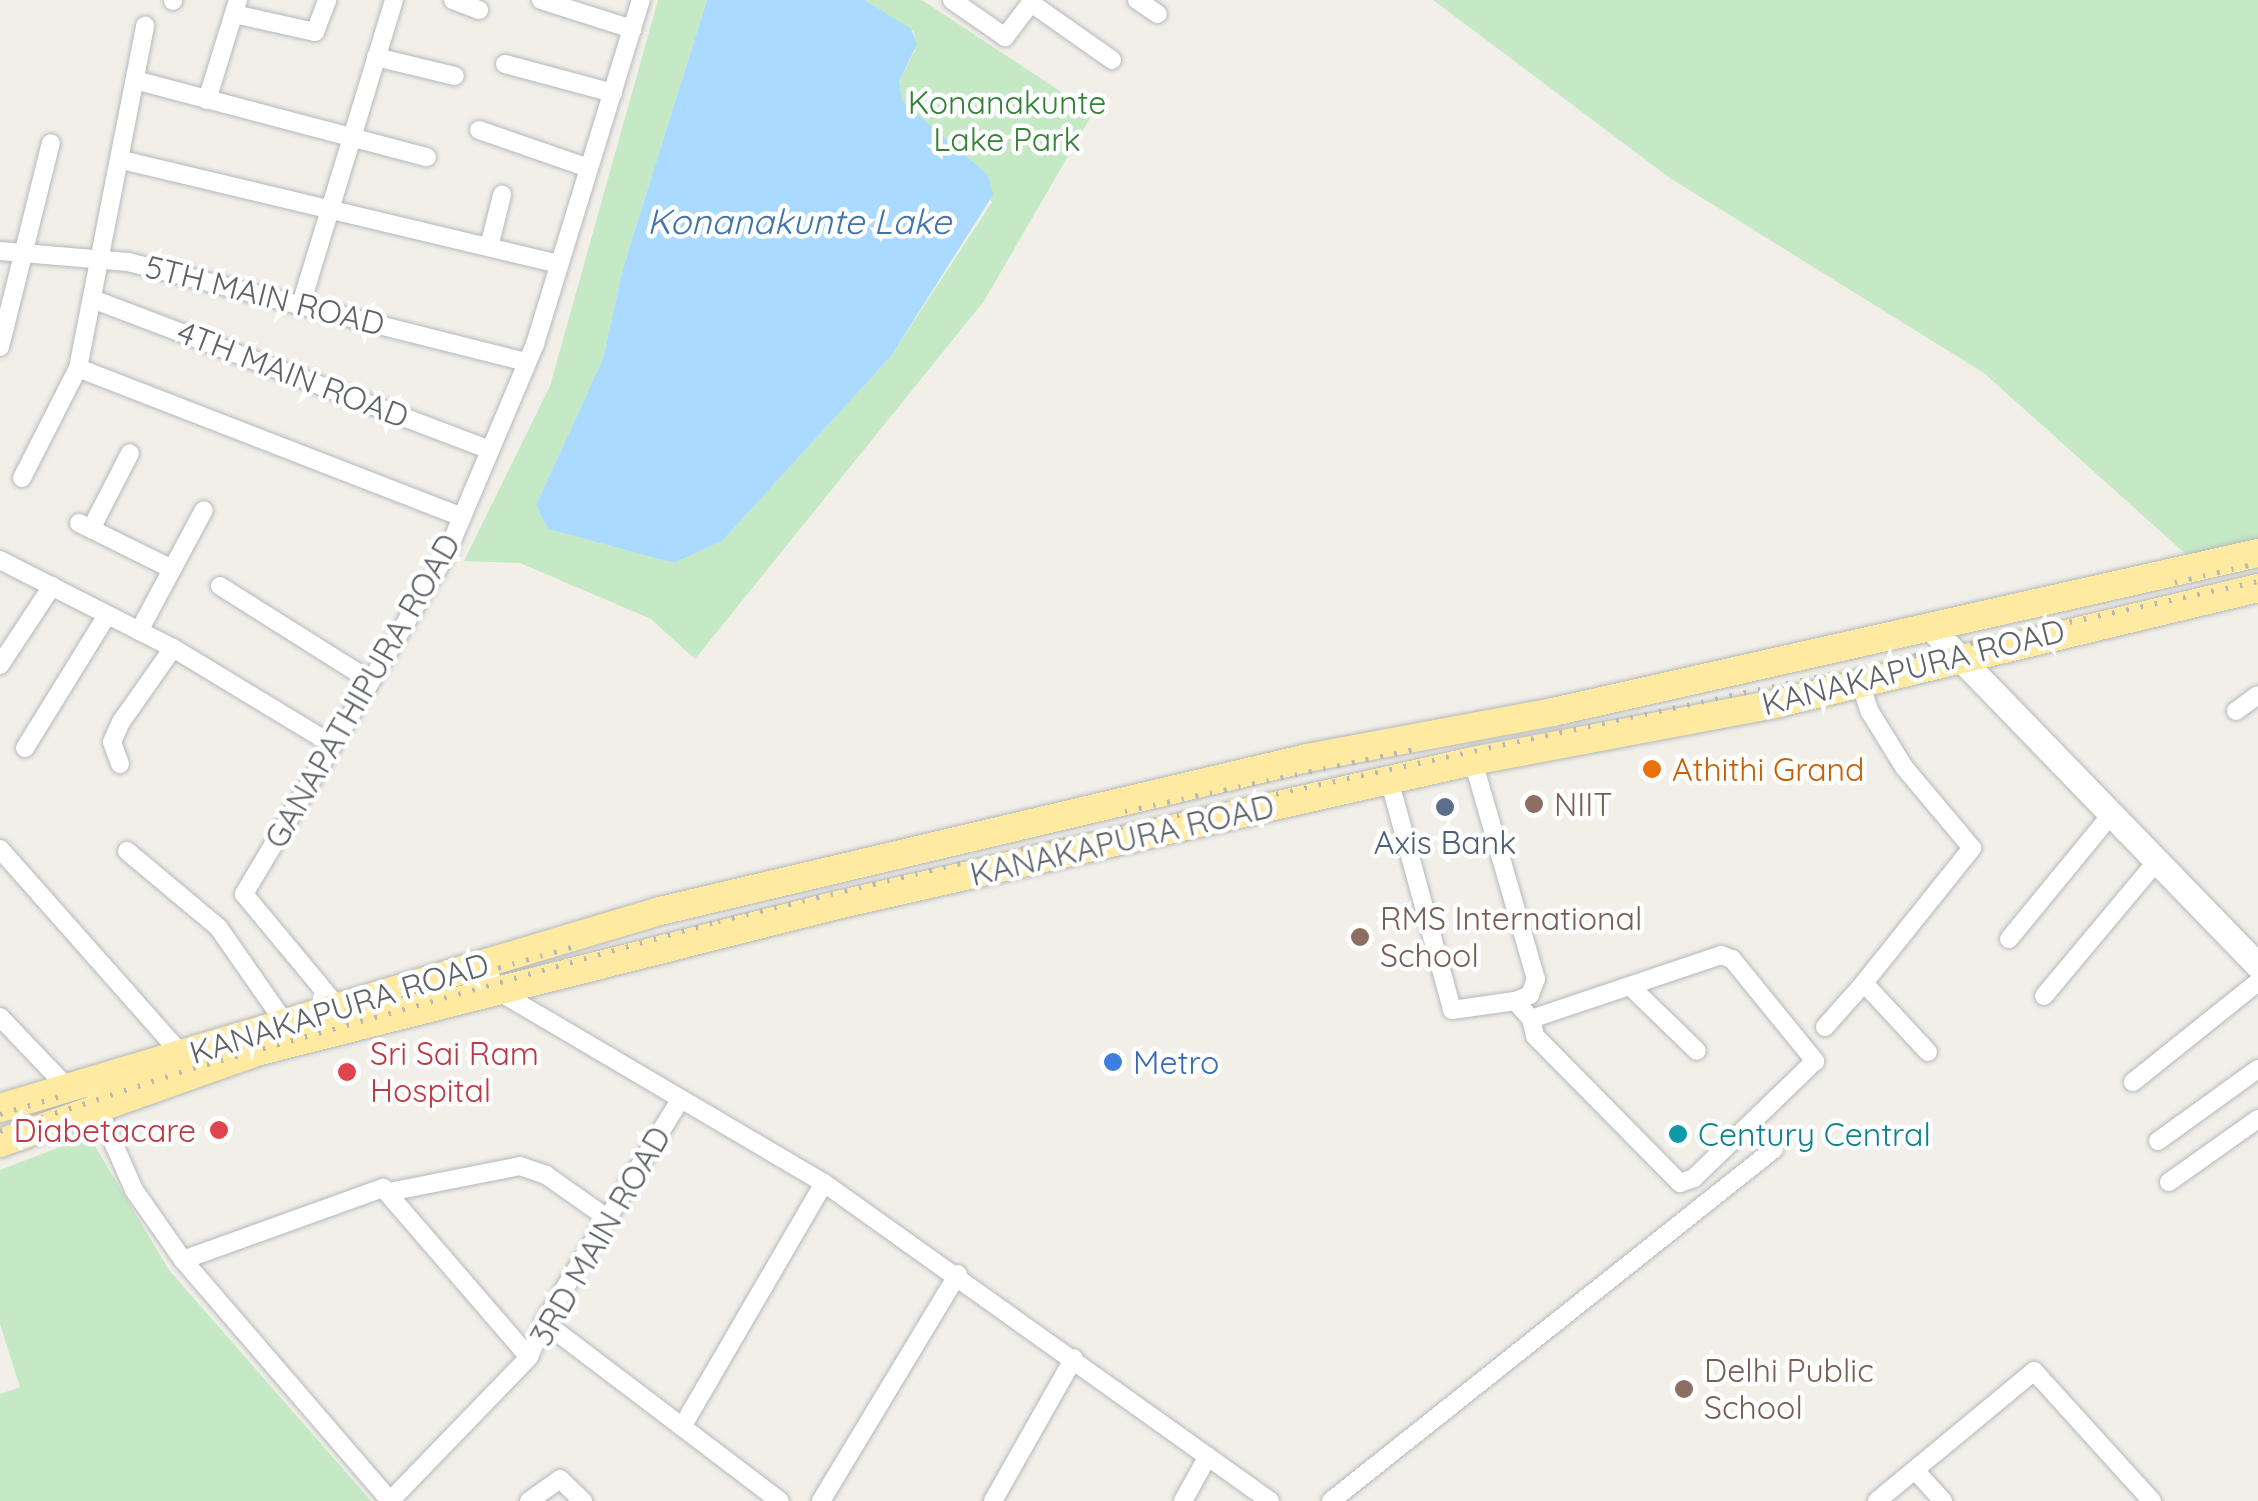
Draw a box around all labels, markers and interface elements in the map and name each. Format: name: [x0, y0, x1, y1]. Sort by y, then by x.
park label: Konanakunte Lake Park: [908, 84, 1106, 159]
water label: Konanakunte Lake: [647, 200, 951, 242]
street label: 5TH MAIN ROAD: [142, 247, 388, 343]
street label: 4TH MAIN ROAD: [172, 312, 414, 436]
street label: GANAPATHIPURA ROAD: [256, 527, 468, 855]
street label: KANAKAPURA ROAD: [1758, 611, 2068, 723]
place label: Athithi Grand: [1672, 750, 1864, 788]
marker: Athithi Grand: [1641, 758, 1663, 780]
place label: NIIT: [1554, 785, 1613, 823]
street label: KANAKAPURA ROAD: [966, 786, 1278, 894]
marker: NIIT: [1523, 793, 1545, 815]
marker: Axis Bank: [1434, 796, 1456, 818]
place label: Axis Bank: [1374, 823, 1516, 861]
place label: RMS International School: [1380, 900, 1642, 975]
marker: RMS International School: [1349, 926, 1371, 948]
street label: KANAKAPURA ROAD: [185, 944, 493, 1072]
place label: Sri Sai Ram Hospital: [370, 1035, 539, 1110]
place label: Metro: [1133, 1043, 1219, 1081]
marker: Metro: [1102, 1051, 1124, 1073]
marker: Sri Sai Ram Hospital: [334, 1059, 360, 1085]
place label: Diabetacare: [13, 1111, 196, 1149]
place label: Century Central: [1698, 1115, 1931, 1153]
marker: Diabetacare: [206, 1117, 232, 1143]
street label: 3RD MAIN ROAD: [522, 1120, 678, 1352]
marker: Century Central: [1667, 1123, 1689, 1145]
place label: Delhi Public School: [1704, 1352, 1874, 1427]
marker: Delhi Public School: [1673, 1378, 1695, 1400]

